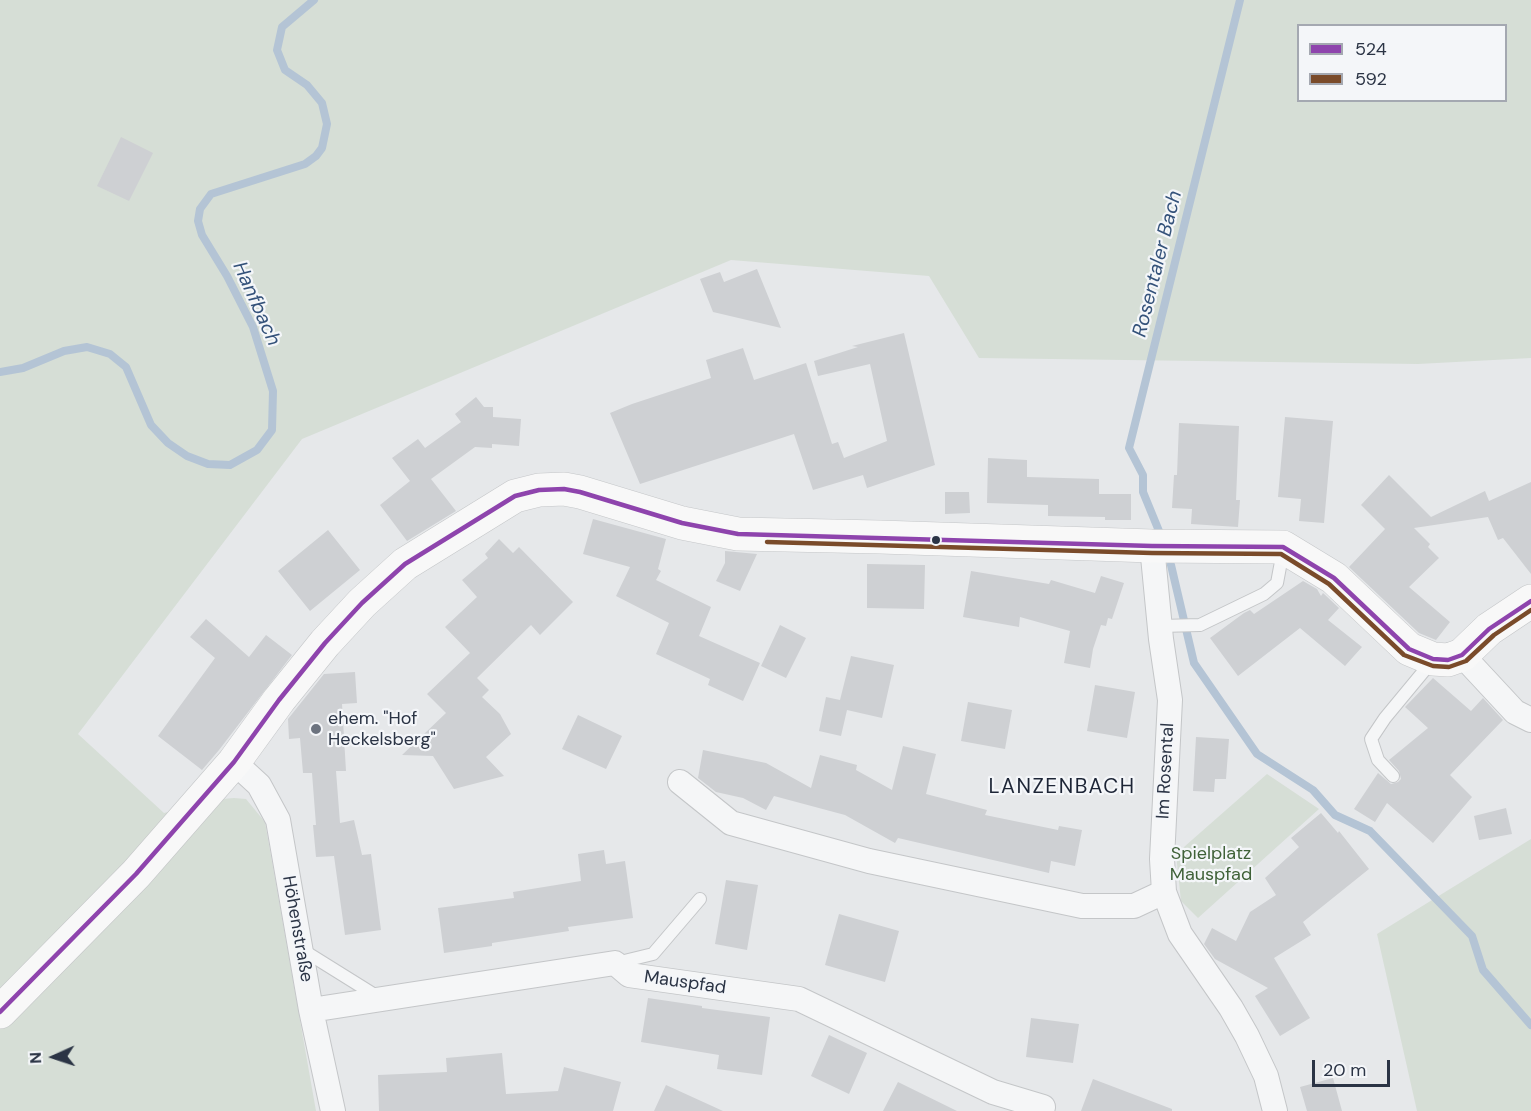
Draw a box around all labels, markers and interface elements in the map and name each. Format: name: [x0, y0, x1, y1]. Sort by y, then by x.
legend: [1297, 24, 1507, 102]
text: 524: [1355, 37, 1387, 61]
text: 592: [1355, 67, 1387, 91]
water label: Rosentaler Bach: [1128, 188, 1188, 340]
water label: Hanfbach: [227, 258, 285, 350]
unlabelled marker: [930, 534, 942, 546]
place label: ehem. "Hof Heckelsberg": [328, 708, 436, 750]
marker: ehem. "Hof Heckelsberg": [309, 722, 323, 736]
street label: Im Rosental: [1153, 722, 1179, 820]
district label: LANZENBACH: [988, 774, 1136, 800]
park label: Spielplatz Mauspfad: [1170, 843, 1252, 886]
street label: Höhenstraße: [277, 874, 317, 984]
street label: Mauspfad: [643, 967, 727, 999]
north arrow: [24, 1027, 84, 1087]
scale bar: [1315, 1048, 1393, 1086]
text: N: [25, 1052, 46, 1064]
text: 20 m: [1323, 1058, 1366, 1082]

